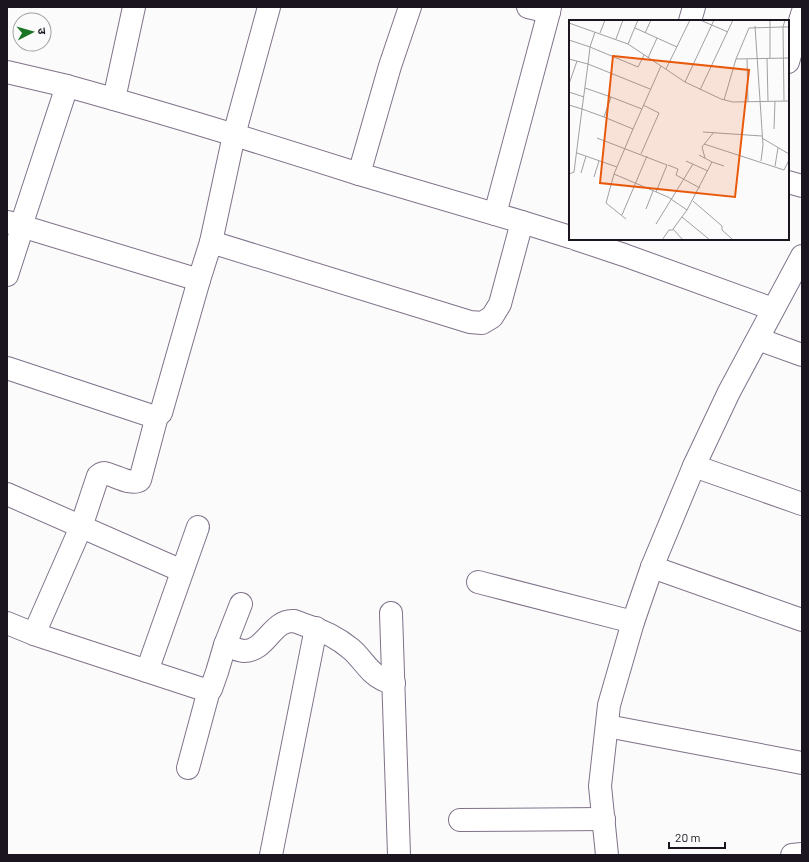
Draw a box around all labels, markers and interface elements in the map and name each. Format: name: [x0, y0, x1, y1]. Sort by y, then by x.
north arrow: [12, 12, 52, 52]
inset map: [569, 20, 789, 240]
text: उ: [36, 27, 49, 35]
scale bar: [669, 824, 725, 850]
text: 20 m: [675, 830, 701, 844]

